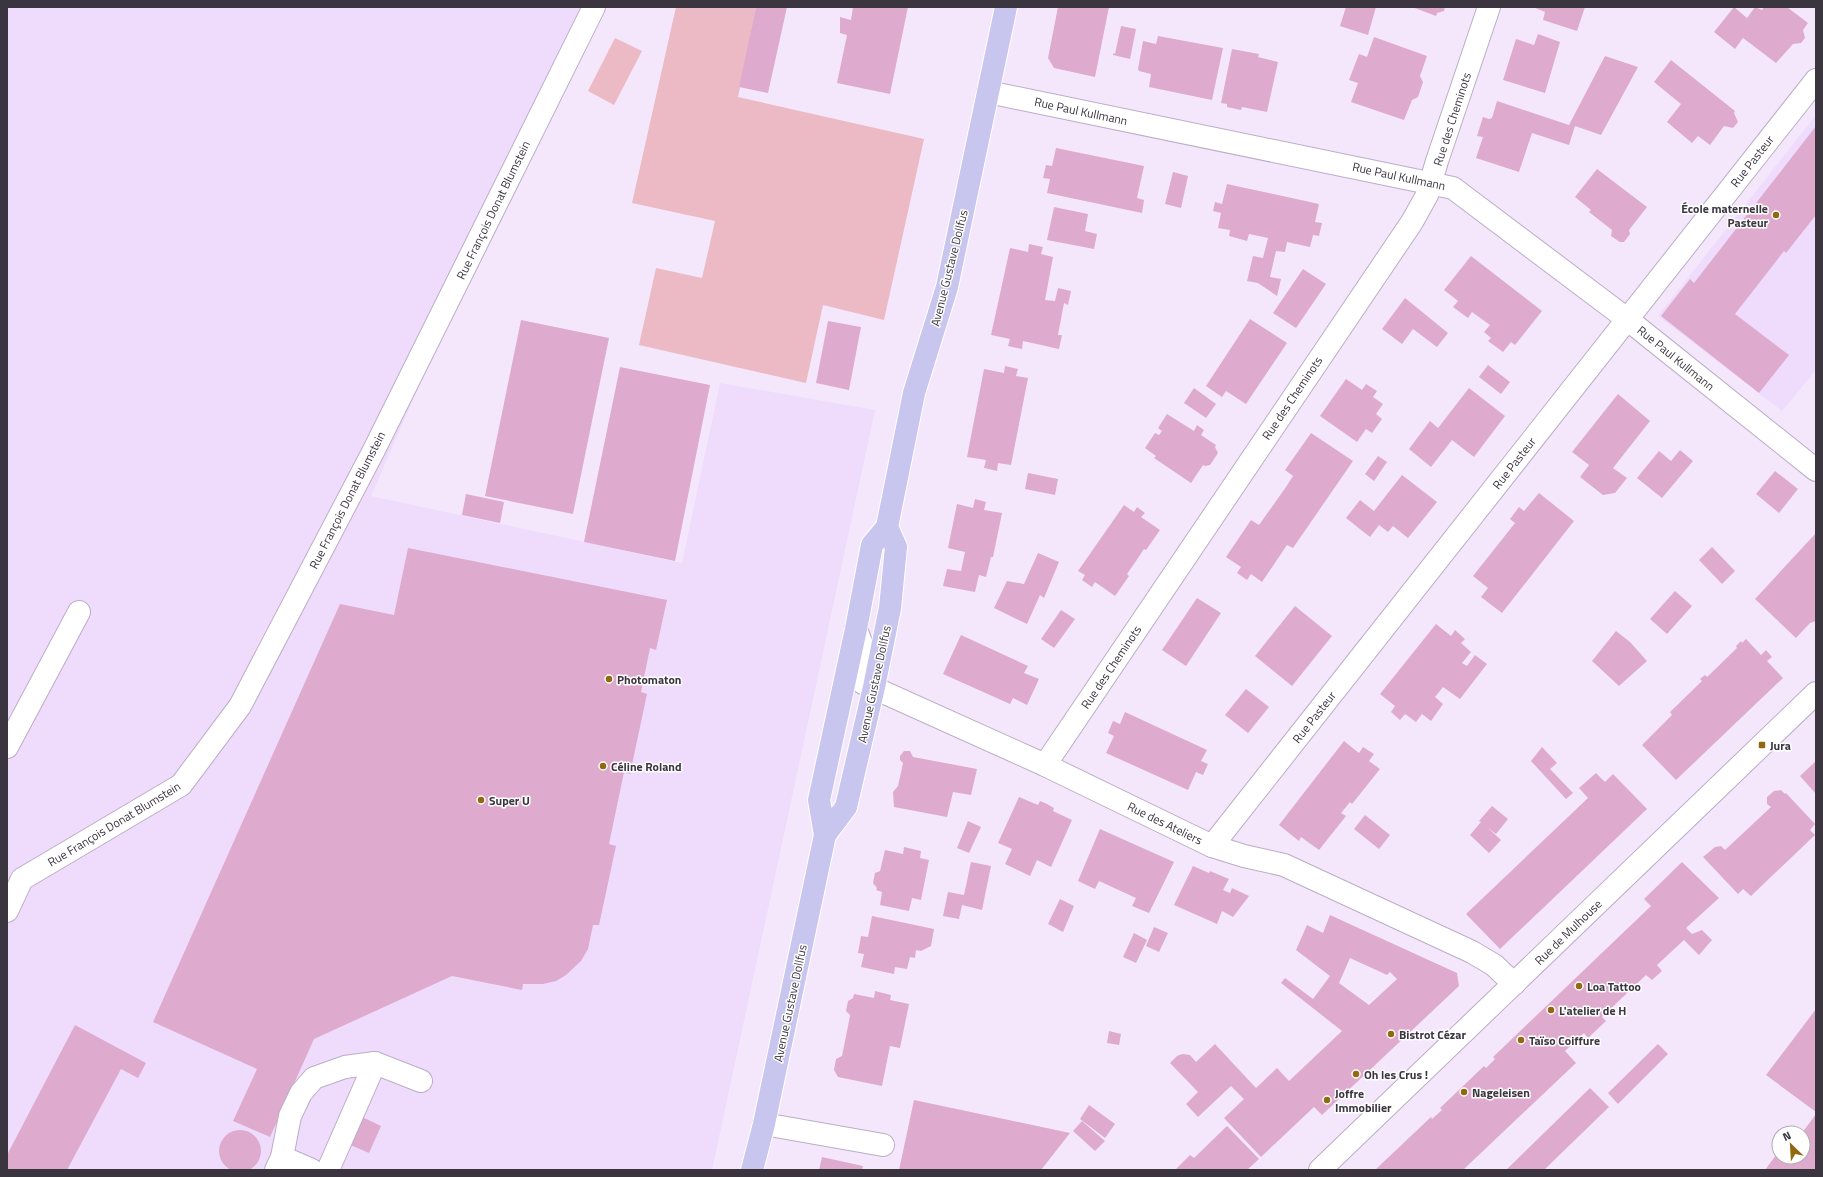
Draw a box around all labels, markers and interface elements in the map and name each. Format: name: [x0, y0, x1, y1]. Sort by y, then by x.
street label: Rue des Cheminots: [1428, 69, 1476, 168]
street label: Rue Paul Kullmann: [1033, 92, 1129, 130]
street label: Rue Pasteur: [1725, 131, 1779, 191]
street label: Rue François Donat Blumstein: [451, 137, 535, 283]
street label: Rue Paul Kullmann: [1351, 157, 1447, 195]
place label: École maternelle Pasteur: [1681, 199, 1769, 232]
street label: Avenue Gustave Dollfus: [925, 207, 973, 328]
marker: École maternelle Pasteur: [1771, 210, 1781, 220]
street label: Rue Paul Kullmann: [1633, 321, 1719, 395]
street label: Rue des Cheminots: [1257, 352, 1327, 444]
street label: Rue François Donat Blumstein: [304, 428, 390, 572]
street label: Rue Pasteur: [1487, 433, 1541, 493]
street label: Rue des Cheminots: [1076, 621, 1146, 713]
street label: Avenue Gustave Dollfus: [852, 623, 896, 744]
place label: Photomaton: [617, 670, 681, 689]
marker: Photomaton: [604, 674, 614, 684]
street label: Rue Pasteur: [1287, 687, 1341, 747]
place label: Jura: [1770, 736, 1791, 755]
marker: Jura: [1757, 740, 1767, 750]
place label: Céline Roland: [611, 757, 682, 776]
marker: Céline Roland: [598, 761, 608, 771]
street label: Rue François Donat Blumstein: [44, 777, 184, 871]
place label: Super U: [489, 791, 530, 810]
marker: Super U: [476, 795, 486, 805]
street label: Rue des Ateliers: [1124, 797, 1206, 850]
street label: Rue de Mulhouse: [1530, 895, 1606, 969]
street label: Avenue Gustave Dollfus: [768, 942, 812, 1063]
place label: Loa Tattoo: [1587, 977, 1641, 996]
marker: Loa Tattoo: [1574, 981, 1584, 991]
place label: L'atelier de H: [1559, 1001, 1626, 1020]
marker: L'atelier de H: [1546, 1005, 1556, 1015]
place label: Bistrot Cézar: [1399, 1025, 1466, 1044]
marker: Bistrot Cézar: [1386, 1029, 1396, 1039]
place label: Taïso Coiffure: [1529, 1031, 1600, 1050]
marker: Taïso Coiffure: [1516, 1035, 1526, 1045]
place label: Oh les Crus !: [1364, 1065, 1428, 1084]
marker: Oh les Crus !: [1351, 1069, 1361, 1079]
place label: Nageleisen: [1472, 1083, 1530, 1102]
place label: Joffre Immobilier: [1335, 1084, 1392, 1117]
marker: Nageleisen: [1459, 1087, 1469, 1097]
marker: Joffre Immobilier: [1322, 1095, 1332, 1105]
north arrow: [1771, 1125, 1811, 1165]
text: N: [1780, 1127, 1794, 1145]

